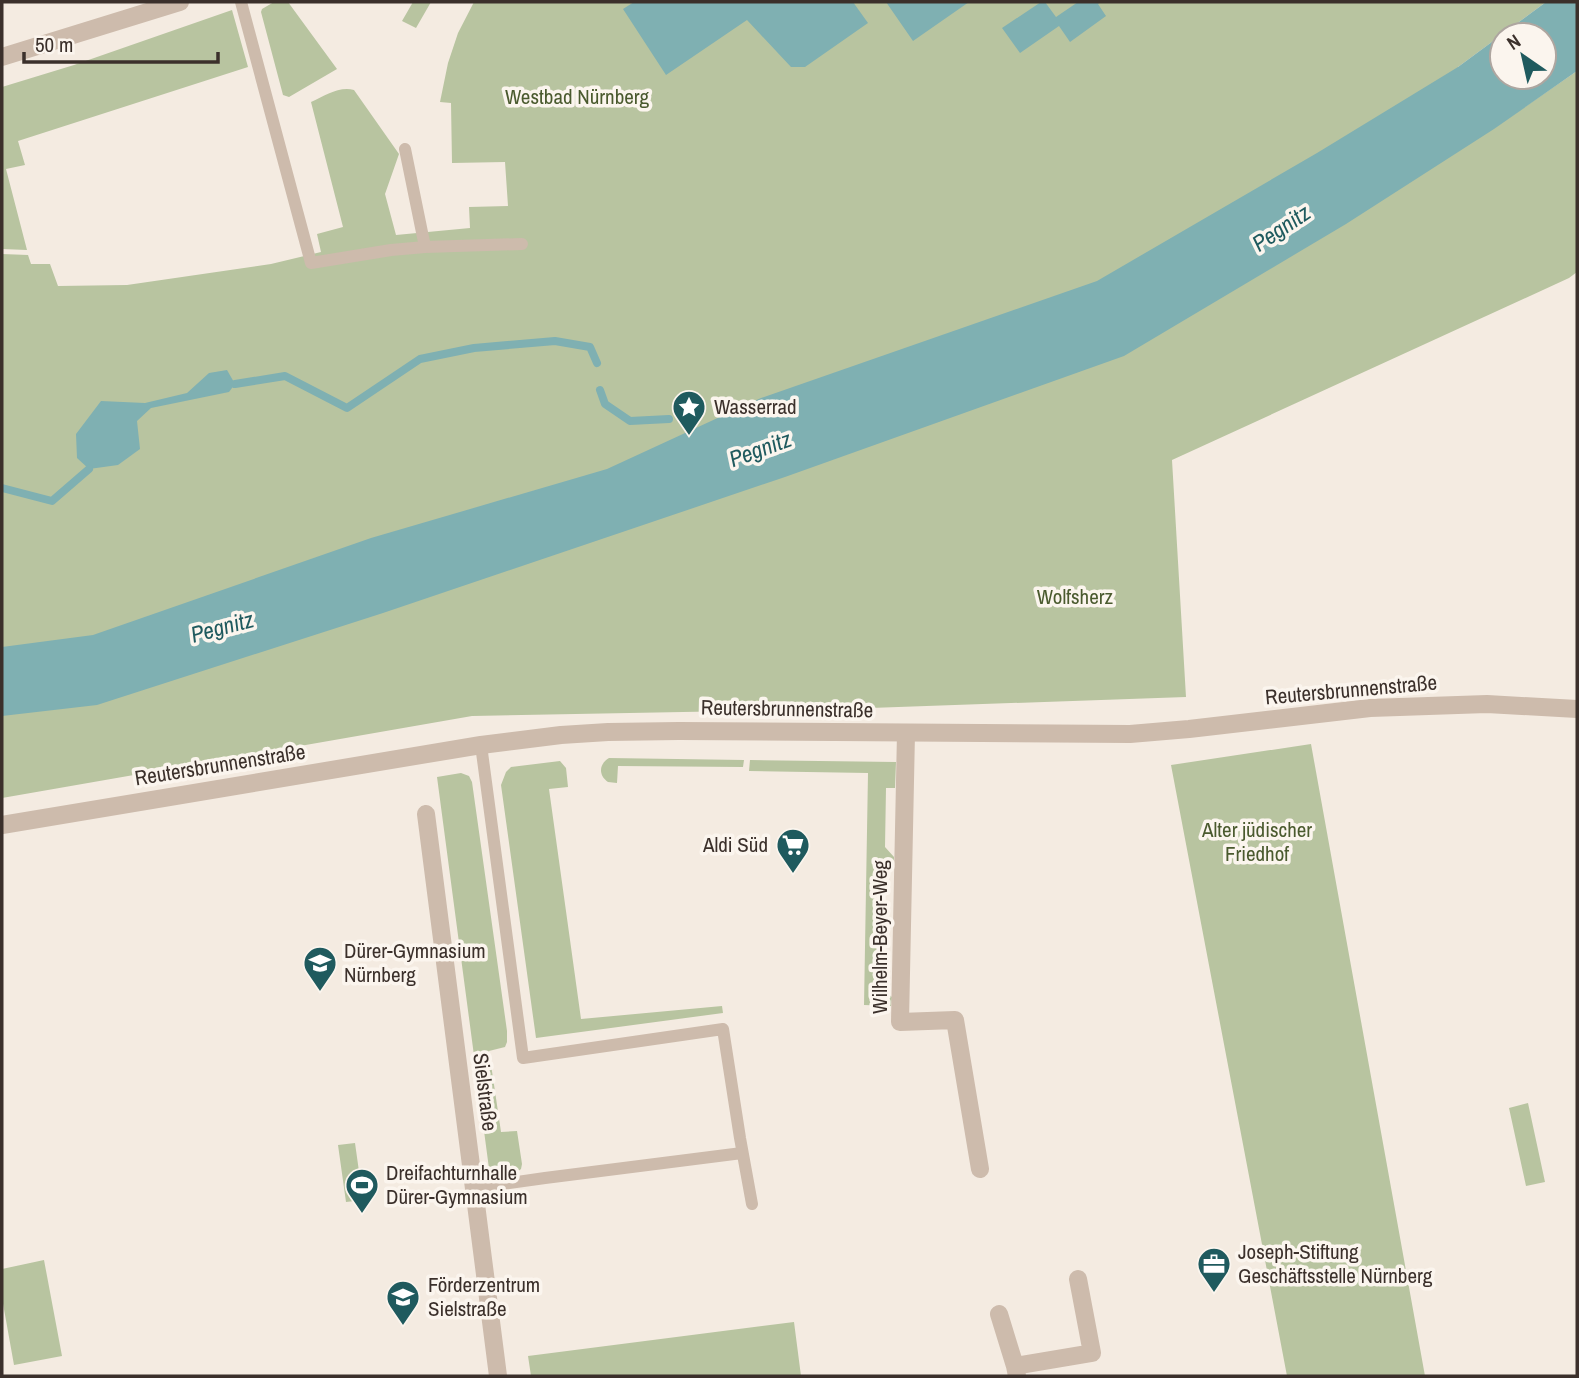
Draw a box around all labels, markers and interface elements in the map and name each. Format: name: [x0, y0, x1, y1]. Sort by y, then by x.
scale bar: [24, 21, 219, 65]
north arrow: [1488, 21, 1558, 91]
text: N: [1502, 28, 1525, 56]
text: 50 m: [35, 30, 73, 59]
park label: Westbad Nürnberg: [505, 82, 650, 111]
water label: Pegnitz: [1246, 197, 1316, 258]
place icon: Wasserrad: [670, 388, 708, 437]
place label: Wasserrad: [714, 392, 797, 421]
water label: Pegnitz: [724, 423, 796, 474]
park label: Wolfsherz: [1037, 582, 1114, 611]
water label: Pegnitz: [187, 603, 257, 650]
street label: Reutersbrunnenstraße: [1264, 668, 1438, 711]
street label: Reutersbrunnenstraße: [701, 692, 873, 725]
street label: Reutersbrunnenstraße: [133, 737, 307, 792]
park label: Alter jüdischer Friedhof: [1201, 815, 1312, 868]
supermarket icon: Aldi Süd: [774, 826, 812, 875]
place label: Aldi Süd: [702, 830, 768, 859]
street label: Wilhelm-Beyer-Weg: [865, 860, 894, 1014]
place label: Dürer-Gymnasium Nürnberg: [344, 936, 486, 989]
school or university icon: Dürer-Gymnasium Nürnberg: [301, 944, 339, 993]
street label: Sielstraße: [466, 1051, 505, 1133]
place label: Dreifachturnhalle Dürer-Gymnasium: [386, 1158, 528, 1211]
sports icon: Dreifachturnhalle Dürer-Gymnasium: [343, 1166, 381, 1215]
place label: Joseph-Stiftung Geschäftsstelle Nürnberg: [1238, 1237, 1433, 1290]
office icon: Joseph-Stiftung Geschäftsstelle Nürnberg: [1195, 1245, 1233, 1294]
place label: Förderzentrum Sielstraße: [428, 1270, 540, 1323]
school or university icon: Förderzentrum Sielstraße: [384, 1278, 422, 1327]

